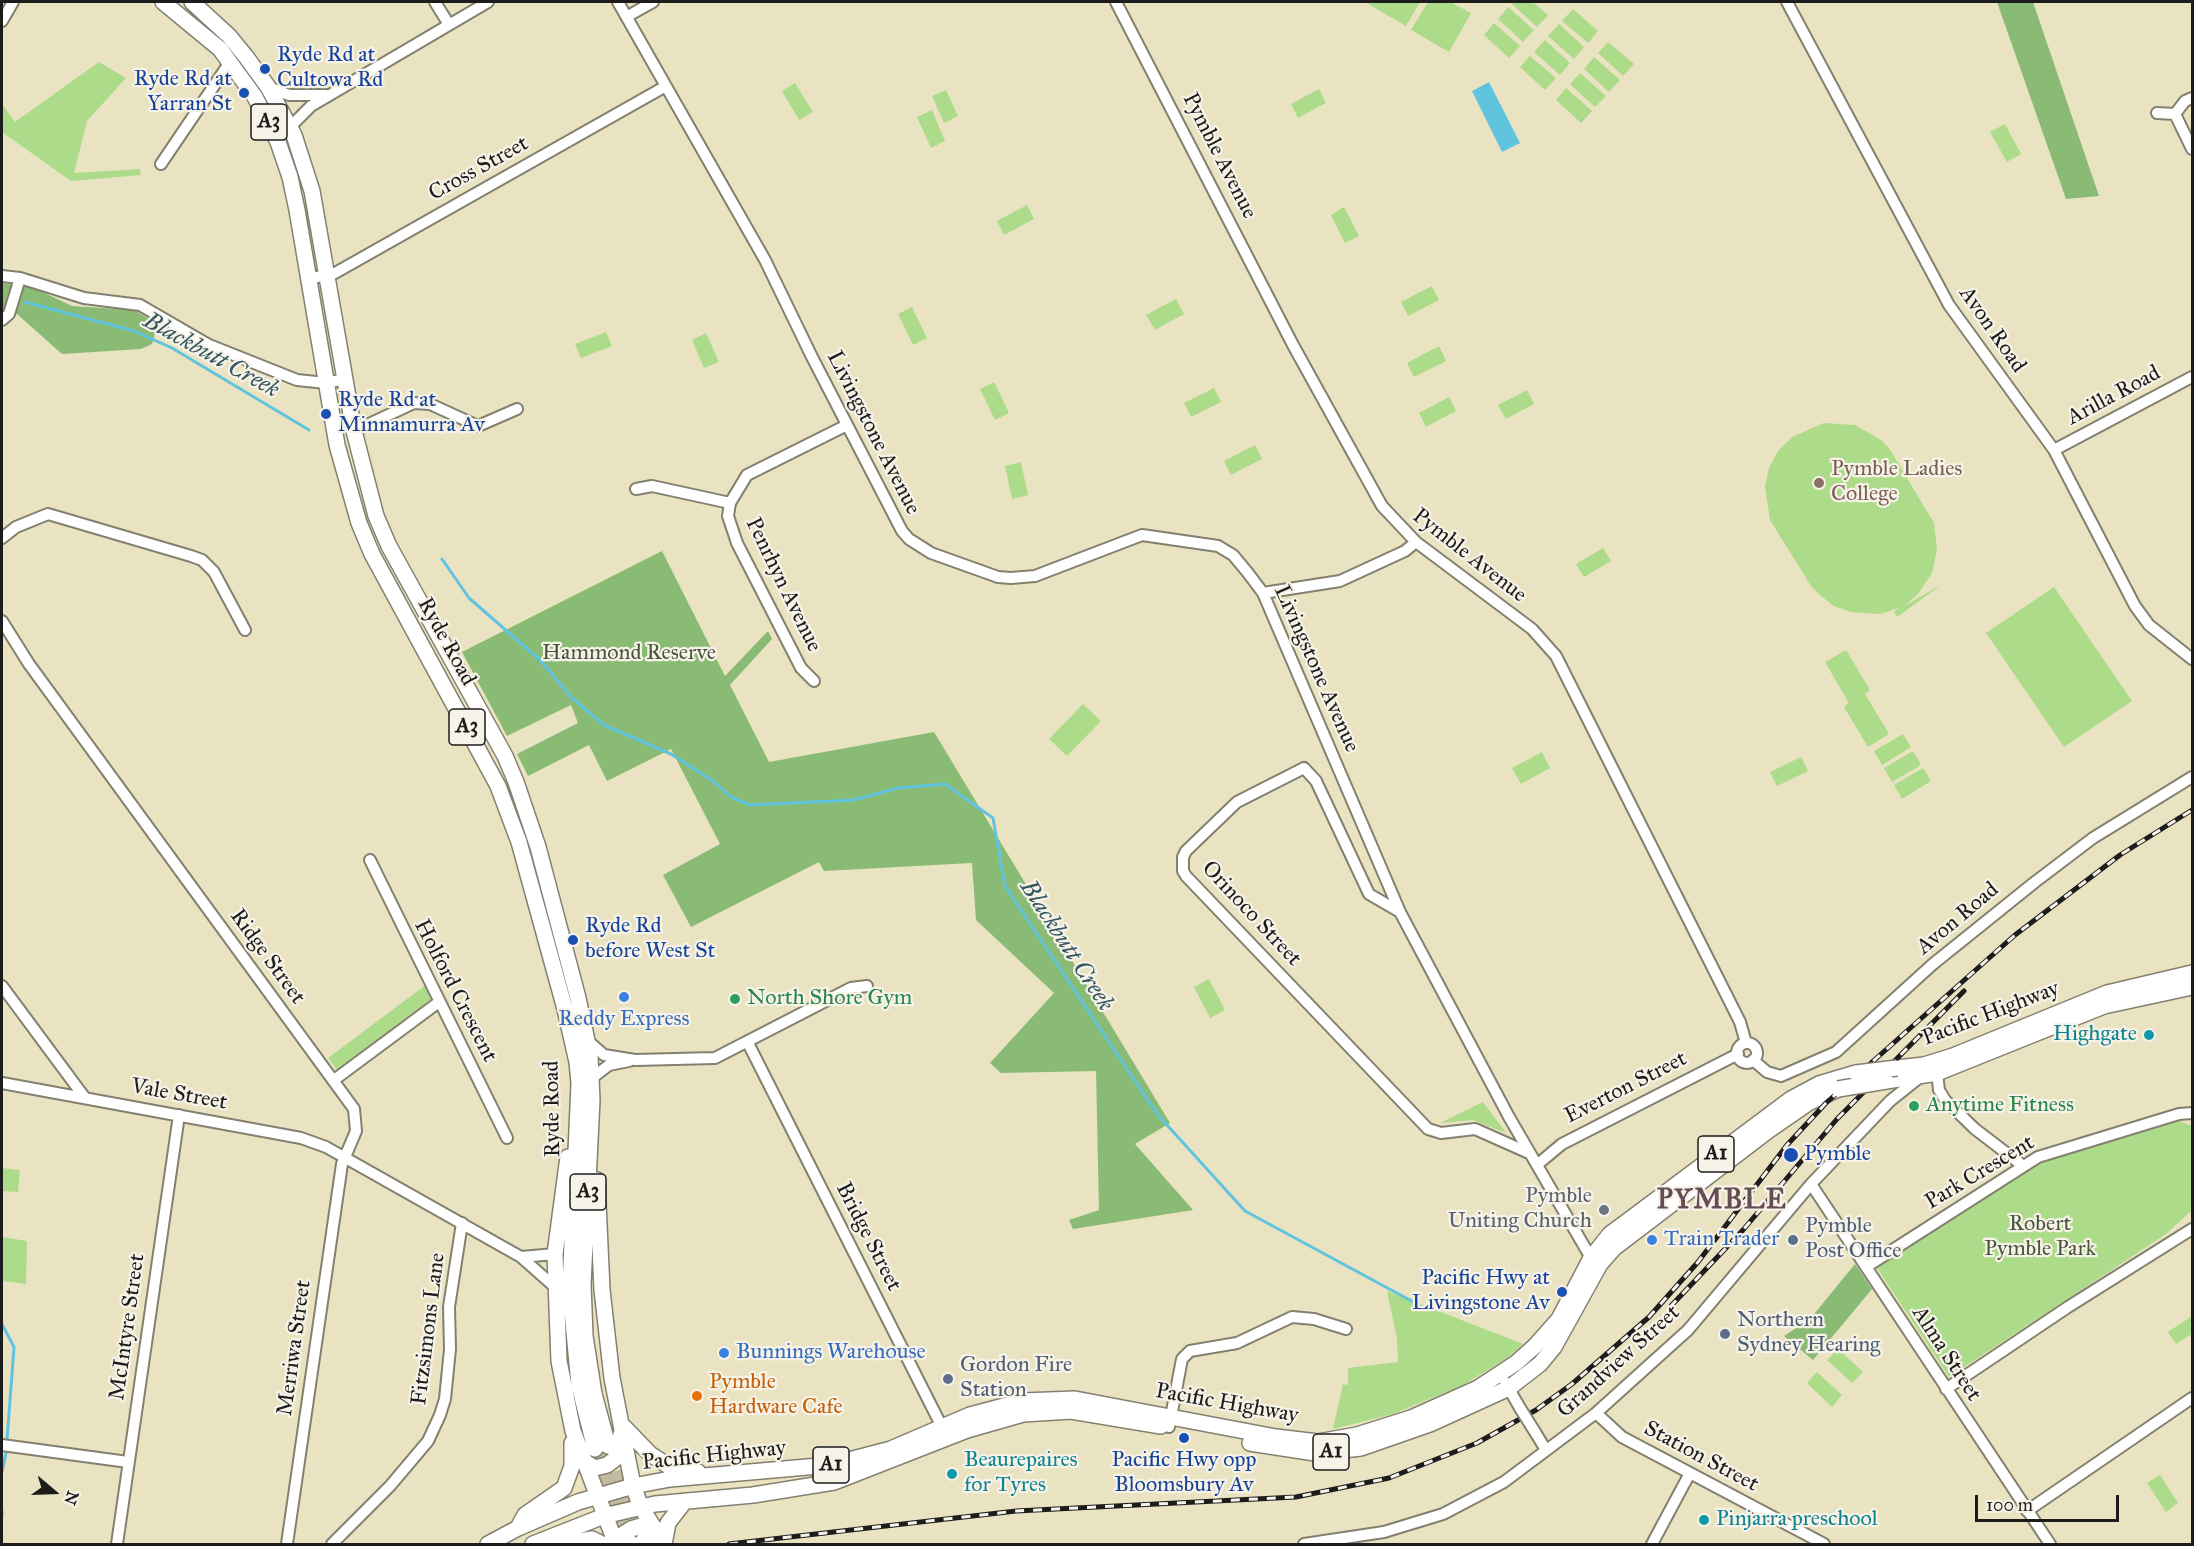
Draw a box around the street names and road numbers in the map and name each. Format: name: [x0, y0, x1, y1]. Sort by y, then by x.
street label: Pymble Avenue: [1176, 89, 1262, 223]
road number: A3: [251, 104, 287, 140]
street label: Cross Street: [425, 131, 533, 207]
street label: Avon Road: [1953, 282, 2031, 378]
street label: Livingstone Avenue: [820, 347, 926, 519]
street label: Arilla Road: [2063, 360, 2165, 432]
street label: Pymble Avenue: [1407, 503, 1531, 609]
street label: Penrhyn Avenue: [739, 514, 827, 656]
street label: Livingstone Avenue: [1267, 581, 1365, 757]
street label: Ryde Road: [411, 593, 481, 691]
road number: A3: [449, 709, 485, 745]
street label: Orinoco Street: [1196, 856, 1306, 972]
street label: Avon Road: [1912, 877, 2004, 961]
street label: Ridge Street: [224, 904, 310, 1010]
street label: Holford Crescent: [408, 915, 502, 1067]
street label: Pacific Highway: [1919, 976, 2063, 1052]
street label: Everton Street: [1561, 1046, 1691, 1130]
street label: Ryde Road: [539, 1060, 567, 1158]
street label: Vale Street: [129, 1074, 229, 1116]
street label: Park Crescent: [1921, 1130, 2039, 1216]
road number: A1: [1698, 1136, 1734, 1172]
road number: A3: [570, 1174, 606, 1210]
street label: Bridge Street: [829, 1178, 907, 1296]
street label: Fitzsimons Lane: [407, 1251, 451, 1407]
street label: McIntyre Street: [105, 1252, 151, 1402]
street label: Merriwa Street: [272, 1278, 318, 1418]
street label: Grandview Street: [1552, 1300, 1686, 1424]
street label: Alma Street: [1906, 1302, 1986, 1406]
street label: Pacific Highway: [1154, 1378, 1300, 1430]
street label: Station Street: [1639, 1416, 1763, 1498]
road number: A1: [1313, 1434, 1349, 1470]
street label: Pacific Highway: [641, 1435, 787, 1477]
road number: A1: [813, 1447, 849, 1483]

